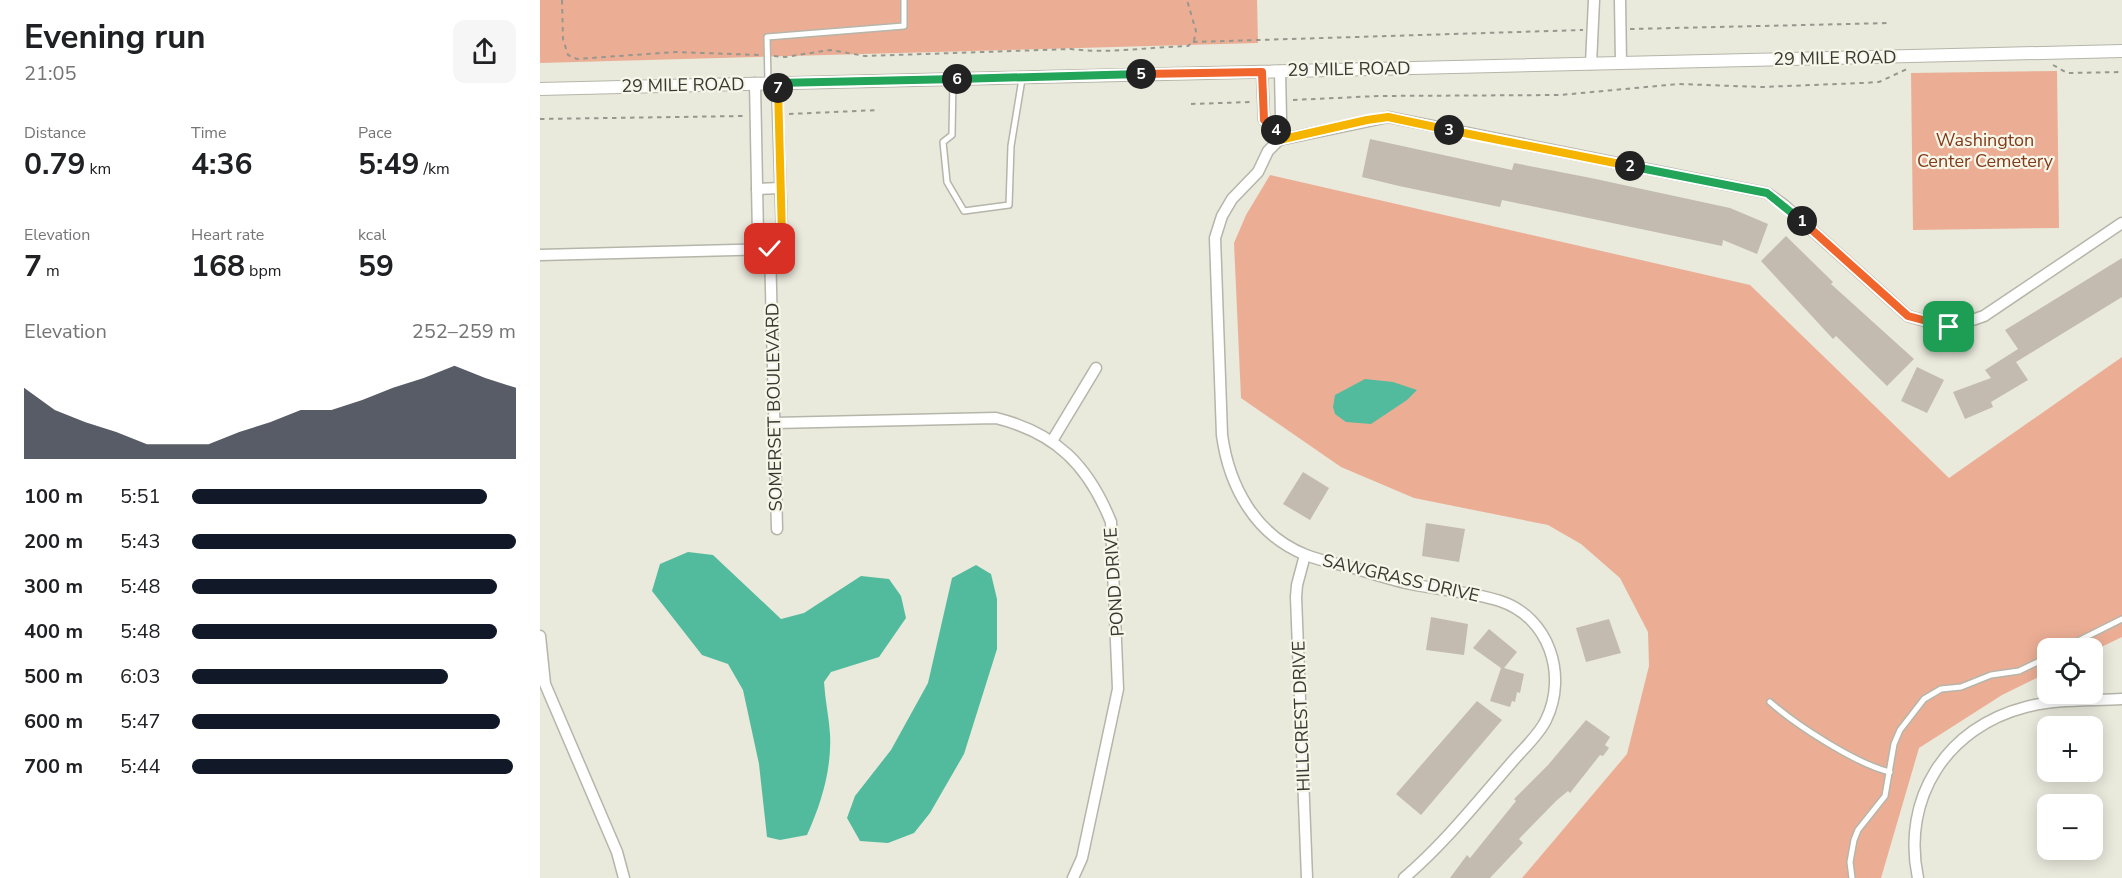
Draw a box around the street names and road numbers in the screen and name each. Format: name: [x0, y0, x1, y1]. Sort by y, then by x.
street label: 29 MILE ROAD: [1773, 45, 1897, 71]
street label: 29 MILE ROAD: [1287, 56, 1411, 82]
street label: 29 MILE ROAD: [621, 72, 745, 98]
street label: SOMERSET BOULEVARD: [760, 302, 788, 512]
street label: POND DRIVE: [1098, 527, 1130, 637]
street label: SAWGRASS DRIVE: [1320, 548, 1482, 608]
street label: HILLCREST DRIVE: [1286, 640, 1316, 792]

